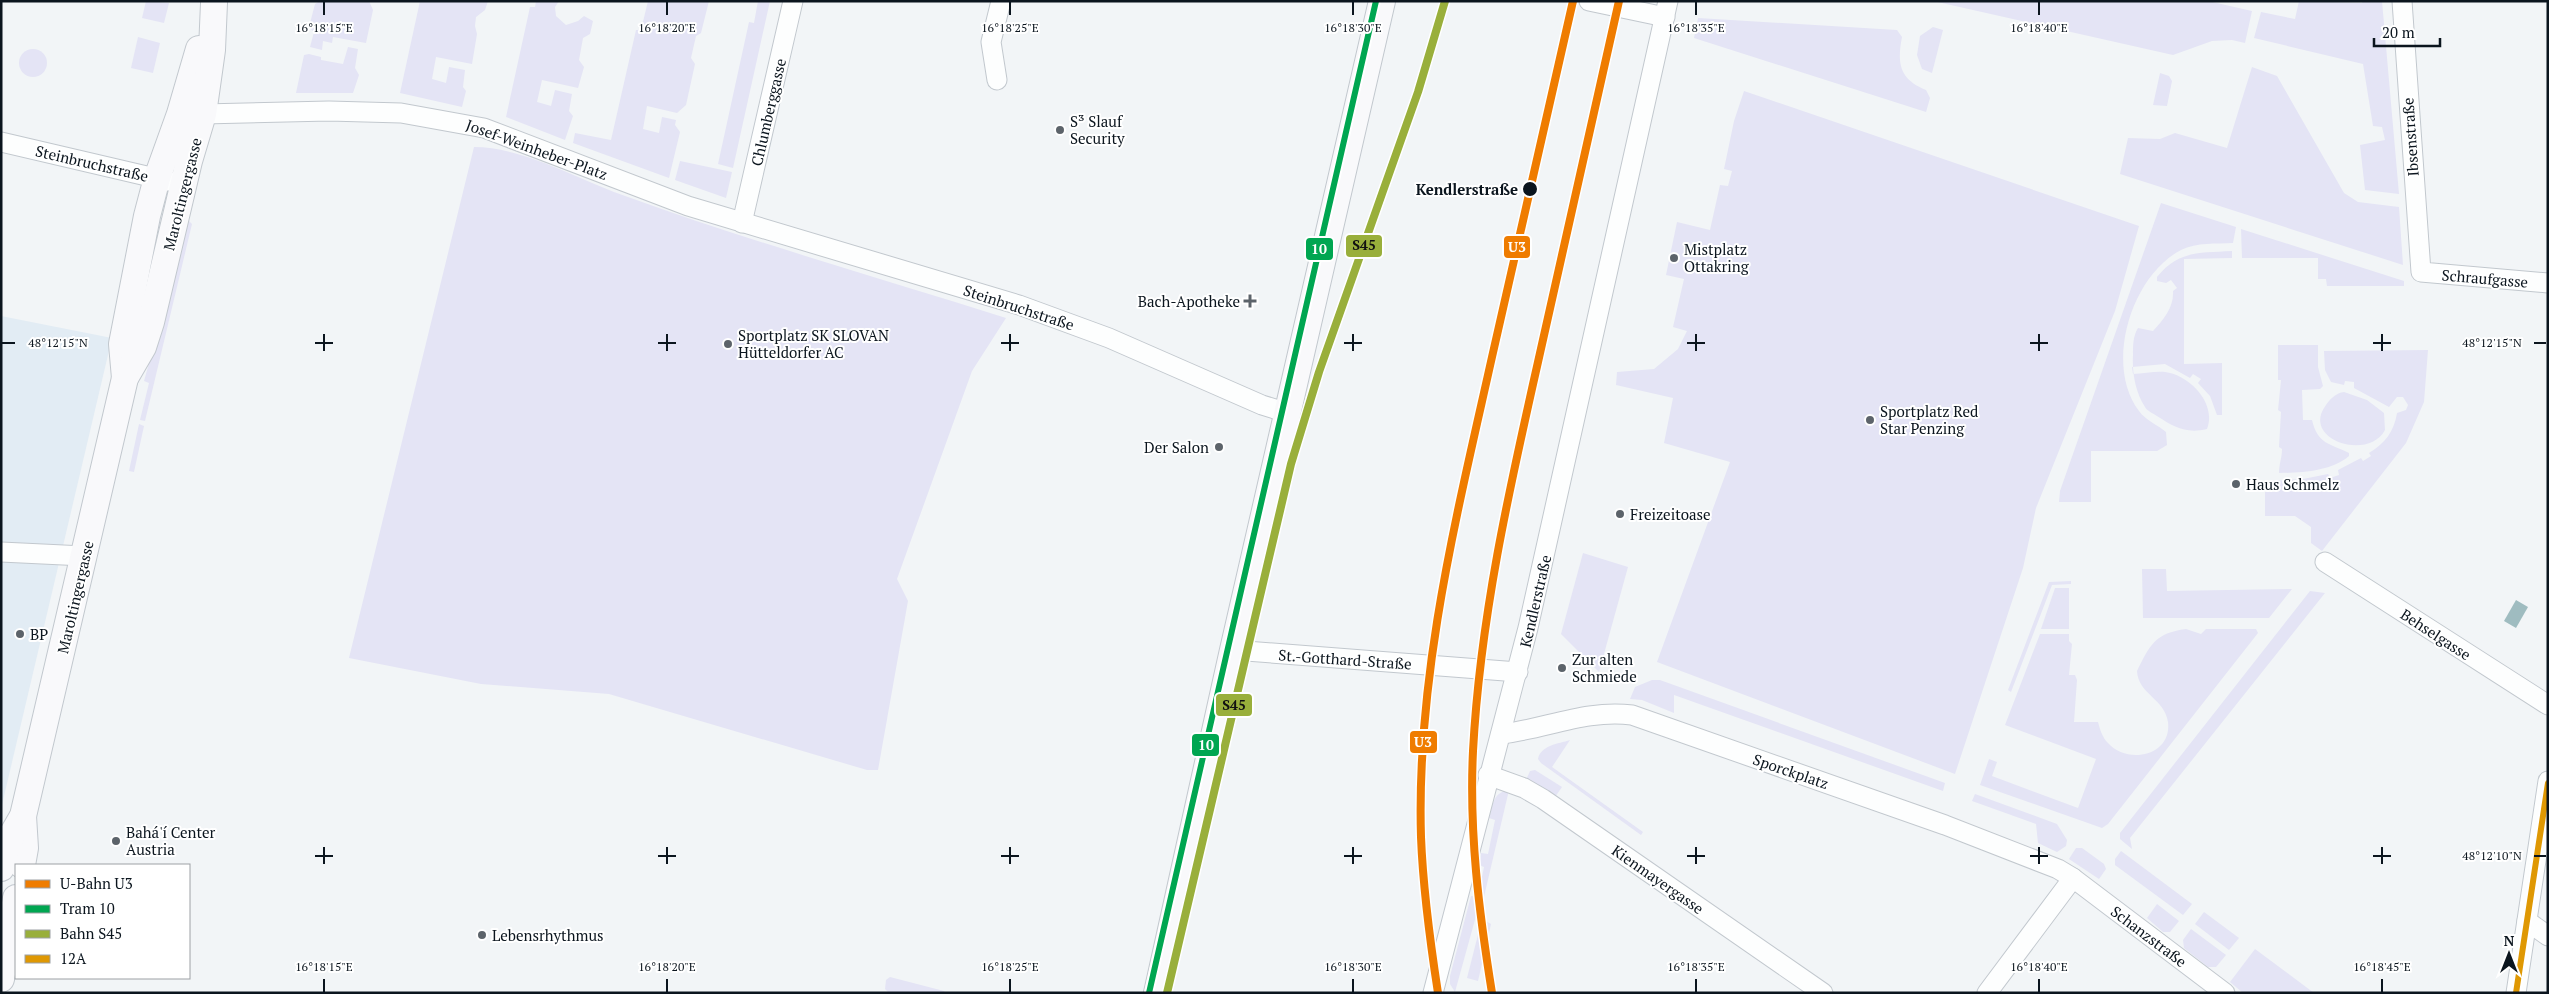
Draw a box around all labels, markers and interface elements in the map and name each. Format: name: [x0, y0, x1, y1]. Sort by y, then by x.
scale bar: [2374, 15, 2440, 47]
text: 16°18'15"E: [295, 20, 353, 35]
text: 16°18'20"E: [638, 20, 696, 35]
text: 16°18'25"E: [981, 20, 1039, 35]
text: 16°18'30"E: [1324, 20, 1382, 35]
text: 16°18'35"E: [1667, 20, 1725, 35]
text: 16°18'40"E: [2010, 20, 2068, 35]
text: 20 m: [2382, 22, 2415, 42]
street label: Chlumberggasse: [746, 56, 790, 168]
street label: Ibsenstraße: [2397, 97, 2423, 177]
place label: S³ Slauf Security: [1070, 111, 1125, 148]
street label: Josef-Weinheber-Platz: [463, 114, 611, 184]
marker: S³ Slauf Security: [1054, 124, 1066, 136]
street label: Maroltingergasse: [158, 136, 206, 252]
street label: Steinbruchstraße: [34, 140, 150, 186]
place label: Kendlerstraße: [1416, 179, 1518, 199]
marker: Kendlerstraße: [1521, 180, 1539, 198]
line badge: S45: [1345, 234, 1383, 258]
text: S45: [1352, 235, 1376, 254]
line badge: U3: [1503, 235, 1531, 259]
line badge: 10: [1305, 237, 1334, 261]
text: U3: [1508, 237, 1526, 256]
text: 10: [1311, 239, 1327, 258]
place label: Mistplatz Ottakring: [1684, 239, 1750, 276]
marker: Mistplatz Ottakring: [1668, 252, 1680, 264]
street label: Schraufgasse: [2441, 264, 2529, 292]
street label: Steinbruchstraße: [961, 280, 1077, 334]
place label: Bach-Apotheke: [1138, 291, 1240, 311]
marker: Bach-Apotheke: [1244, 295, 1256, 307]
place label: Sportplatz SK SLOVAN Hütteldorfer AC: [738, 325, 889, 362]
text: 48°12'15"N: [28, 335, 88, 350]
text: 48°12'15"N: [2462, 335, 2522, 350]
marker: Sportplatz SK SLOVAN Hütteldorfer AC: [722, 338, 734, 350]
place label: Sportplatz Red Star Penzing: [1880, 401, 1978, 438]
marker: Sportplatz Red Star Penzing: [1864, 414, 1876, 426]
place label: Der Salon: [1144, 437, 1209, 457]
marker: Der Salon: [1213, 441, 1225, 453]
place label: Haus Schmelz: [2246, 474, 2339, 494]
marker: Haus Schmelz: [2230, 478, 2242, 490]
place label: Freizeitoase: [1630, 504, 1711, 524]
marker: Freizeitoase: [1614, 508, 1626, 520]
street label: Maroltingergasse: [52, 539, 98, 655]
street label: Kendlerstraße: [1515, 553, 1555, 649]
street label: Behselgasse: [2397, 604, 2475, 664]
place label: BP: [30, 624, 48, 644]
marker: BP: [14, 628, 26, 640]
street label: St.-Gotthard-Straße: [1278, 644, 1412, 674]
place label: Zur alten Schmiede: [1572, 649, 1637, 686]
marker: Zur alten Schmiede: [1556, 662, 1568, 674]
line badge: S45: [1215, 693, 1253, 717]
text: S45: [1222, 695, 1246, 714]
line badge: U3: [1409, 730, 1438, 754]
text: U3: [1414, 732, 1432, 751]
line badge: 10: [1191, 733, 1220, 757]
text: 10: [1198, 735, 1214, 754]
street label: Sporckplatz: [1751, 749, 1831, 793]
place label: Bahá'í Center Austria: [126, 822, 216, 859]
marker: Bahá'í Center Austria: [110, 835, 122, 847]
street label: Kienmayergasse: [1608, 840, 1708, 918]
text: 48°12'10"N: [2462, 848, 2522, 863]
legend: [15, 864, 190, 979]
text: U-Bahn U3: [60, 873, 133, 893]
text: Tram 10: [60, 898, 115, 918]
street label: Schanzstraße: [2107, 901, 2191, 971]
text: Bahn S45: [60, 923, 122, 943]
place label: Lebensrhythmus: [492, 925, 603, 945]
marker: Lebensrhythmus: [476, 929, 488, 941]
north arrow: [2484, 929, 2534, 979]
text: N: [2504, 931, 2515, 950]
text: 12A: [60, 948, 87, 968]
text: 16°18'15"E: [295, 959, 353, 974]
text: 16°18'20"E: [638, 959, 696, 974]
text: 16°18'25"E: [981, 959, 1039, 974]
text: 16°18'30"E: [1324, 959, 1382, 974]
text: 16°18'35"E: [1667, 959, 1725, 974]
text: 16°18'40"E: [2010, 959, 2068, 974]
text: 16°18'45"E: [2353, 959, 2411, 974]

